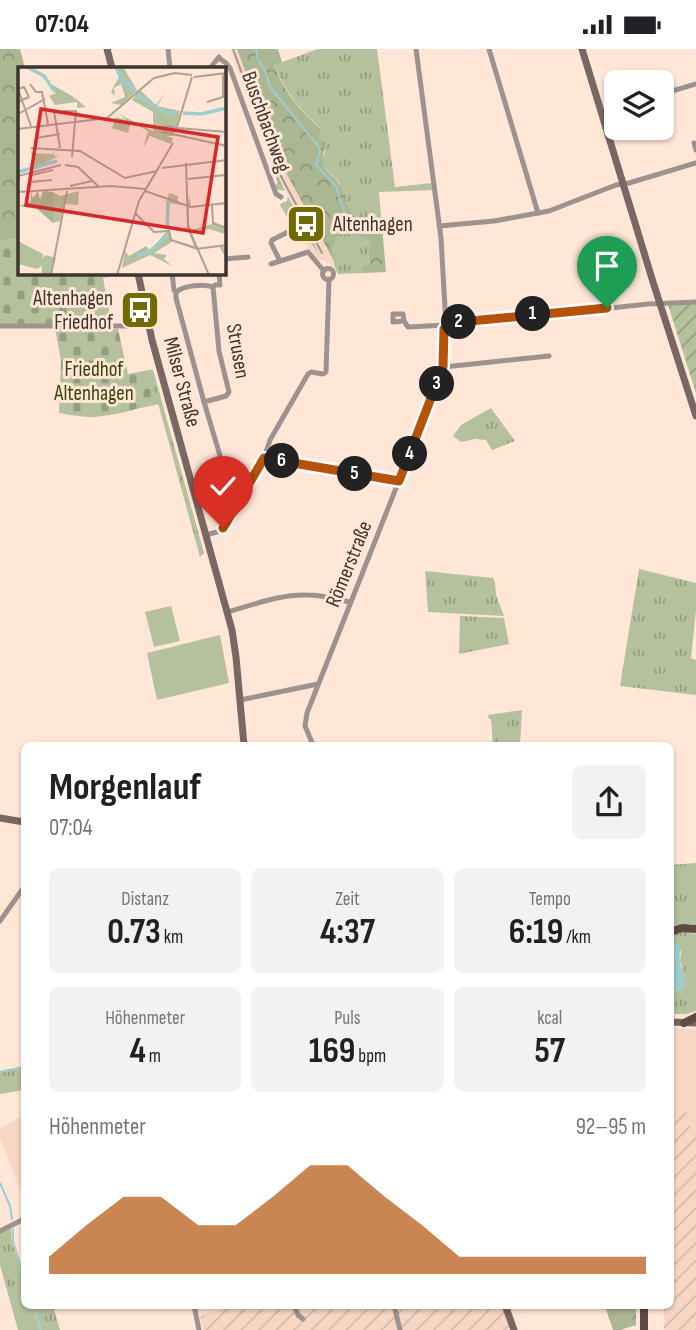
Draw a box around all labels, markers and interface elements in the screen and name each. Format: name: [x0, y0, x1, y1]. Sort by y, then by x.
text: 07:04: [35, 9, 89, 40]
inset map: [18, 67, 226, 275]
street label: Buschbachweg: [236, 68, 296, 176]
map controls: [604, 70, 674, 140]
button: layers: [604, 70, 674, 140]
bus stop icon: Altenhagen: [285, 203, 327, 245]
place label: Altenhagen: [332, 212, 413, 237]
pin: [577, 236, 637, 308]
icon: arrive: [588, 247, 626, 285]
place label: Altenhagen Friedhof: [32, 286, 114, 335]
bus stop icon: Altenhagen Friedhof: [119, 289, 161, 331]
pin: 1: [516, 296, 550, 331]
text: 1: [529, 302, 536, 325]
pin: 2: [442, 305, 476, 339]
text: 2: [454, 310, 463, 333]
street label: Strusen: [221, 322, 255, 380]
street label: Milser Straße: [158, 334, 206, 430]
park label: Friedhof Altenhagen: [53, 357, 134, 406]
pin: 3: [420, 367, 454, 401]
text: 3: [432, 372, 441, 395]
pin: 4: [392, 437, 428, 471]
text: 4: [405, 442, 414, 465]
pin: 6: [264, 443, 300, 479]
text: 6: [277, 449, 286, 472]
pin: [193, 456, 253, 528]
pin: 5: [338, 457, 372, 491]
text: 5: [350, 462, 359, 485]
icon: check: [204, 467, 242, 505]
street label: Römerstraße: [320, 517, 378, 611]
text: Morgenlauf: [49, 765, 201, 810]
button: share: [572, 765, 646, 839]
text: 07:04: [49, 814, 92, 842]
text: Distanz: [121, 888, 169, 911]
text: Zeit: [335, 888, 360, 911]
text: Tempo: [529, 888, 571, 911]
text: 0.73: [107, 911, 161, 954]
text: 4:37: [320, 911, 375, 954]
text: 6:19: [509, 911, 563, 954]
text: km: [161, 926, 183, 949]
text: /km: [563, 926, 591, 949]
text: Höhenmeter: [105, 1007, 185, 1030]
text: Puls: [334, 1007, 361, 1030]
text: kcal: [537, 1007, 562, 1030]
text: 4: [129, 1030, 146, 1073]
text: 169: [309, 1030, 355, 1073]
text: 57: [535, 1030, 565, 1073]
text: m: [146, 1045, 161, 1068]
text: bpm: [355, 1045, 386, 1068]
text: Höhenmeter: [49, 1113, 146, 1141]
text: 92–95 m: [576, 1113, 646, 1141]

